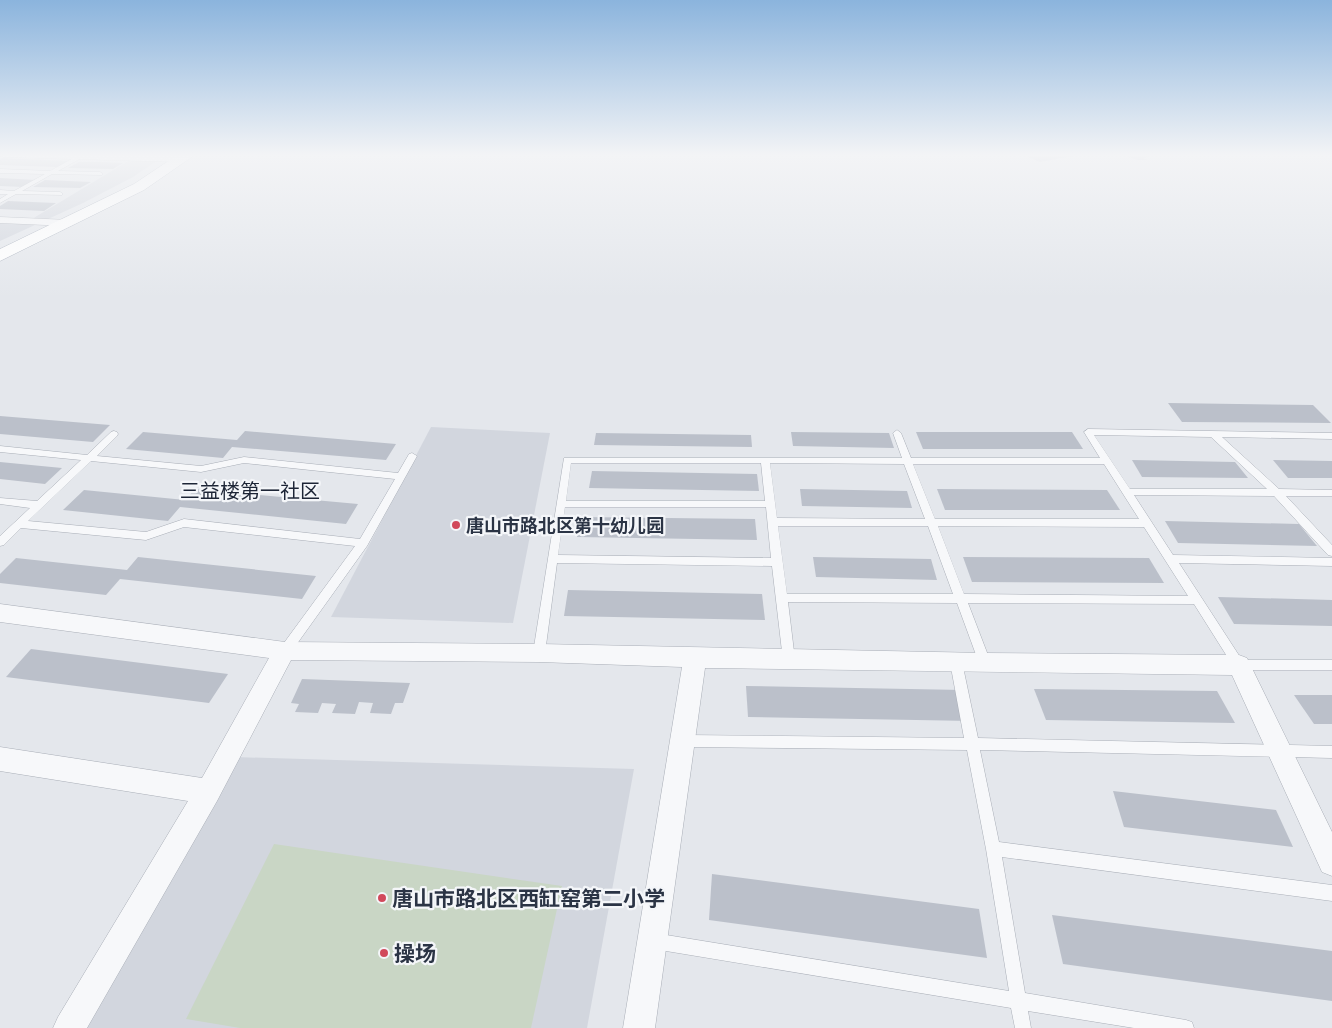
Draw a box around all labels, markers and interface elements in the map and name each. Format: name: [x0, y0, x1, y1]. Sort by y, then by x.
district label: 三益楼第一社区: [180, 478, 320, 504]
place label: 唐山市路北区第十幼儿园: [466, 514, 664, 537]
marker: 唐山市路北区第十幼儿园: [450, 519, 462, 531]
place label: 唐山市路北区西缸窑第二小学: [392, 885, 665, 912]
marker: 唐山市路北区西缸窑第二小学: [376, 892, 388, 904]
place label: 操场: [394, 940, 436, 967]
marker: 操场: [378, 947, 390, 959]

